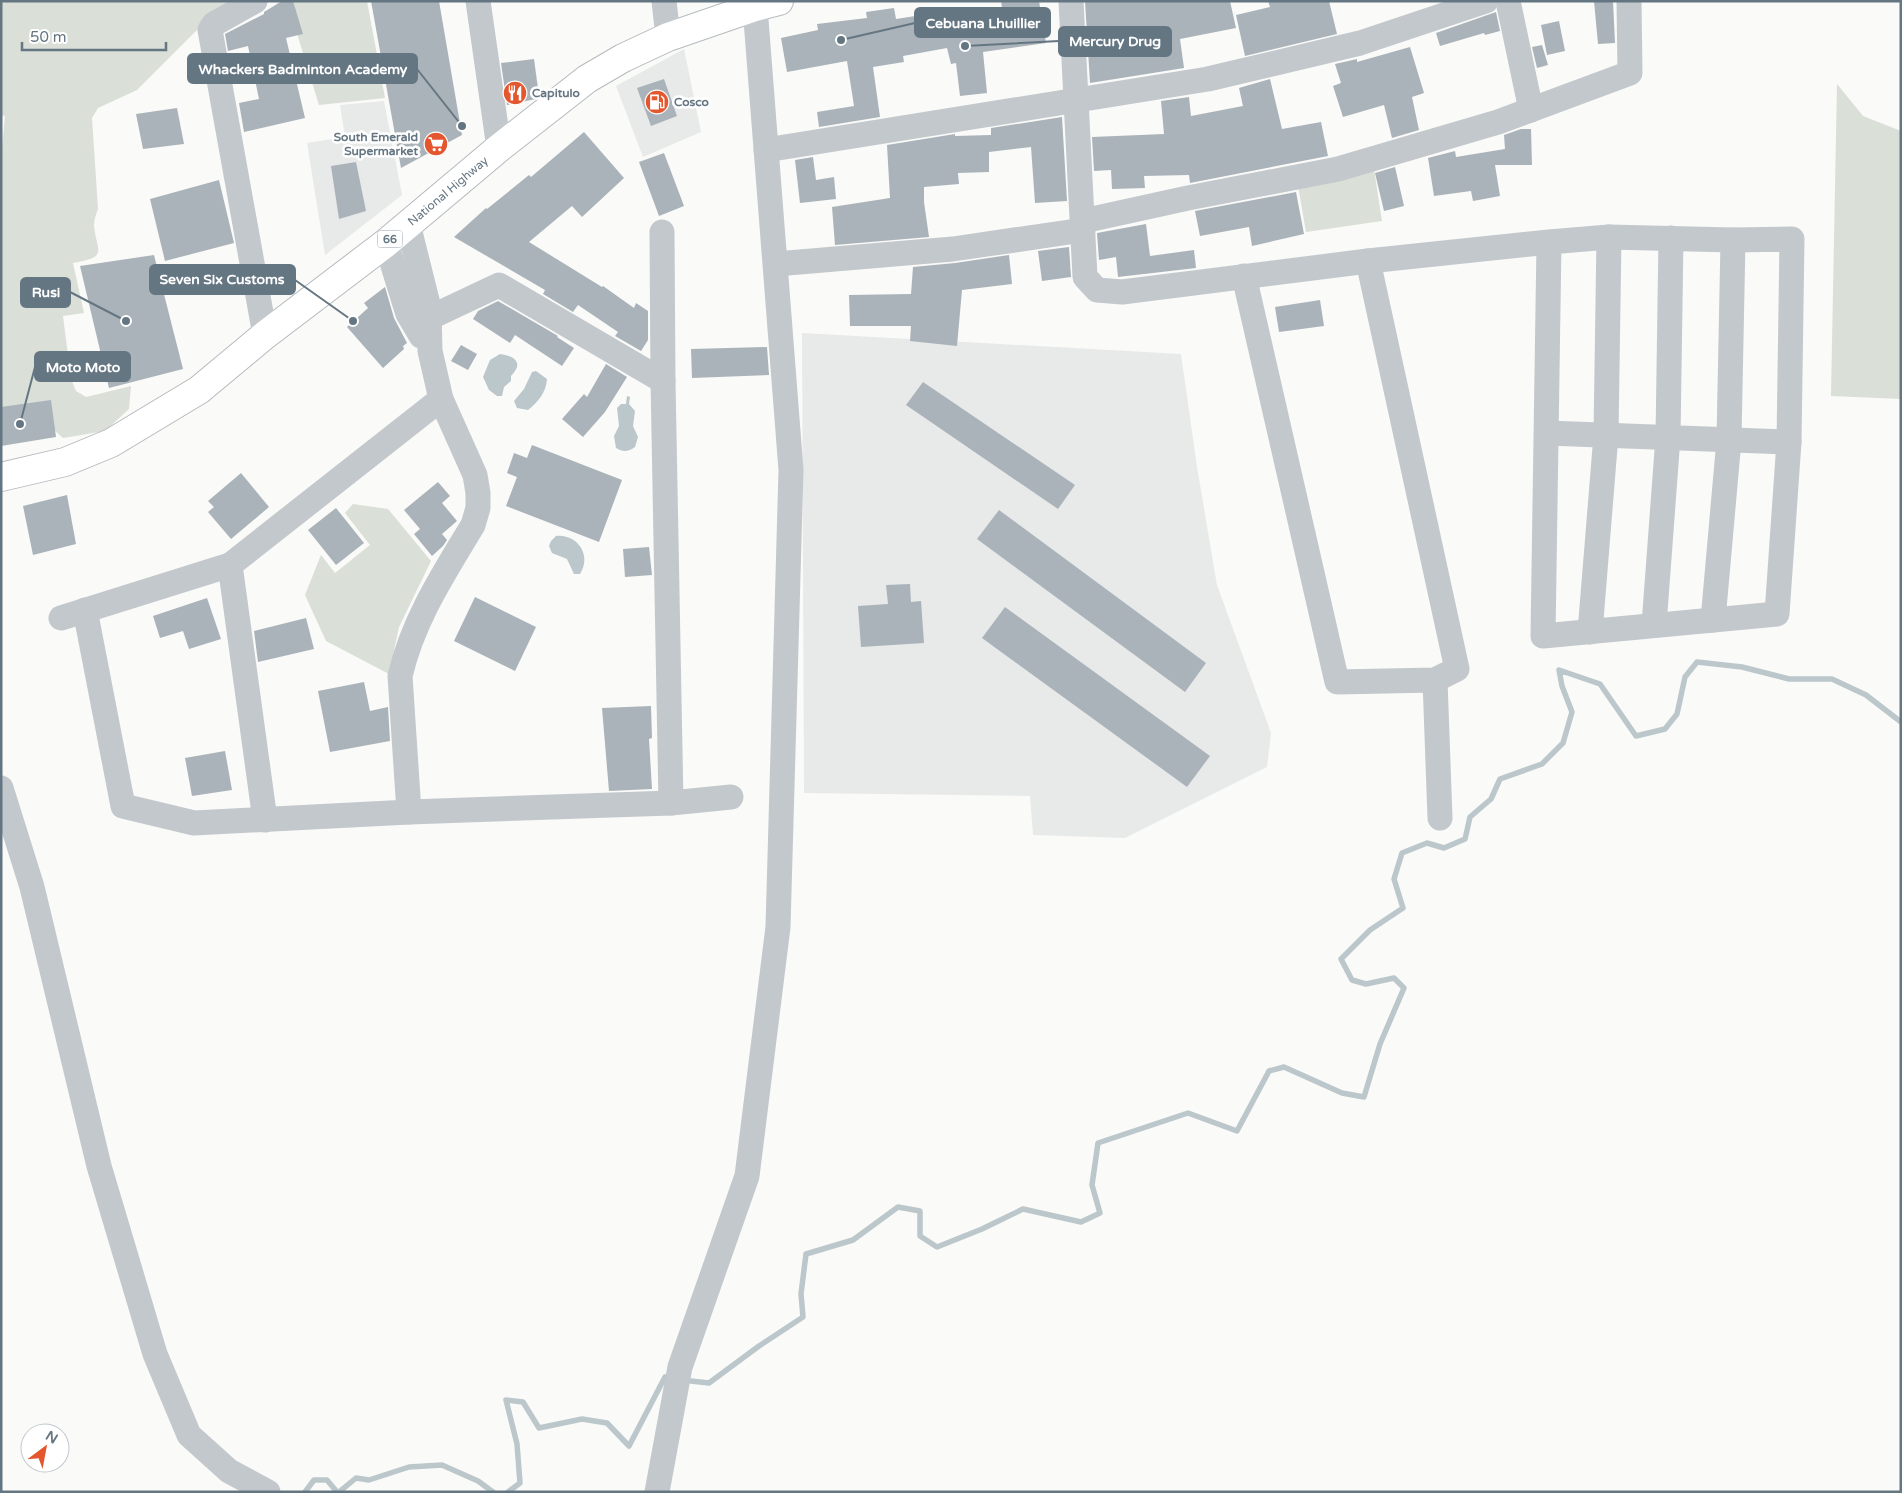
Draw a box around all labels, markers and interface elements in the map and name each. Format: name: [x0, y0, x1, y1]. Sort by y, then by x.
callout: Cebuana Lhuillier: [915, 8, 1050, 37]
text: Cebuana Lhuillier: [926, 15, 1041, 32]
scale bar: [22, 20, 166, 52]
callout: Mercury Drug: [1059, 27, 1171, 56]
text: 50 m: [30, 28, 67, 46]
text: Mercury Drug: [1069, 33, 1161, 50]
callout: Whackers Badminton Academy: [188, 54, 417, 83]
text: Whackers Badminton Academy: [199, 61, 408, 78]
restaurant icon: Capitulo: [502, 80, 528, 106]
place label: Capitulo: [532, 86, 580, 101]
fuel station icon: Cosco: [644, 89, 670, 115]
place label: Cosco: [674, 95, 709, 109]
place label: South Emerald Supermarket: [334, 130, 418, 159]
supermarket icon: South Emerald Supermarket: [423, 131, 449, 157]
street label: National Highway: [405, 153, 491, 229]
road number: 66: [378, 230, 402, 248]
callout: Seven Six Customs: [150, 265, 295, 294]
text: Seven Six Customs: [159, 271, 285, 288]
callout: Rusi: [21, 278, 70, 307]
text: Rusi: [32, 284, 60, 301]
callout: Moto Moto: [35, 352, 130, 381]
text: Moto Moto: [46, 359, 121, 376]
north arrow: [20, 1423, 70, 1473]
text: N: [42, 1427, 61, 1448]

